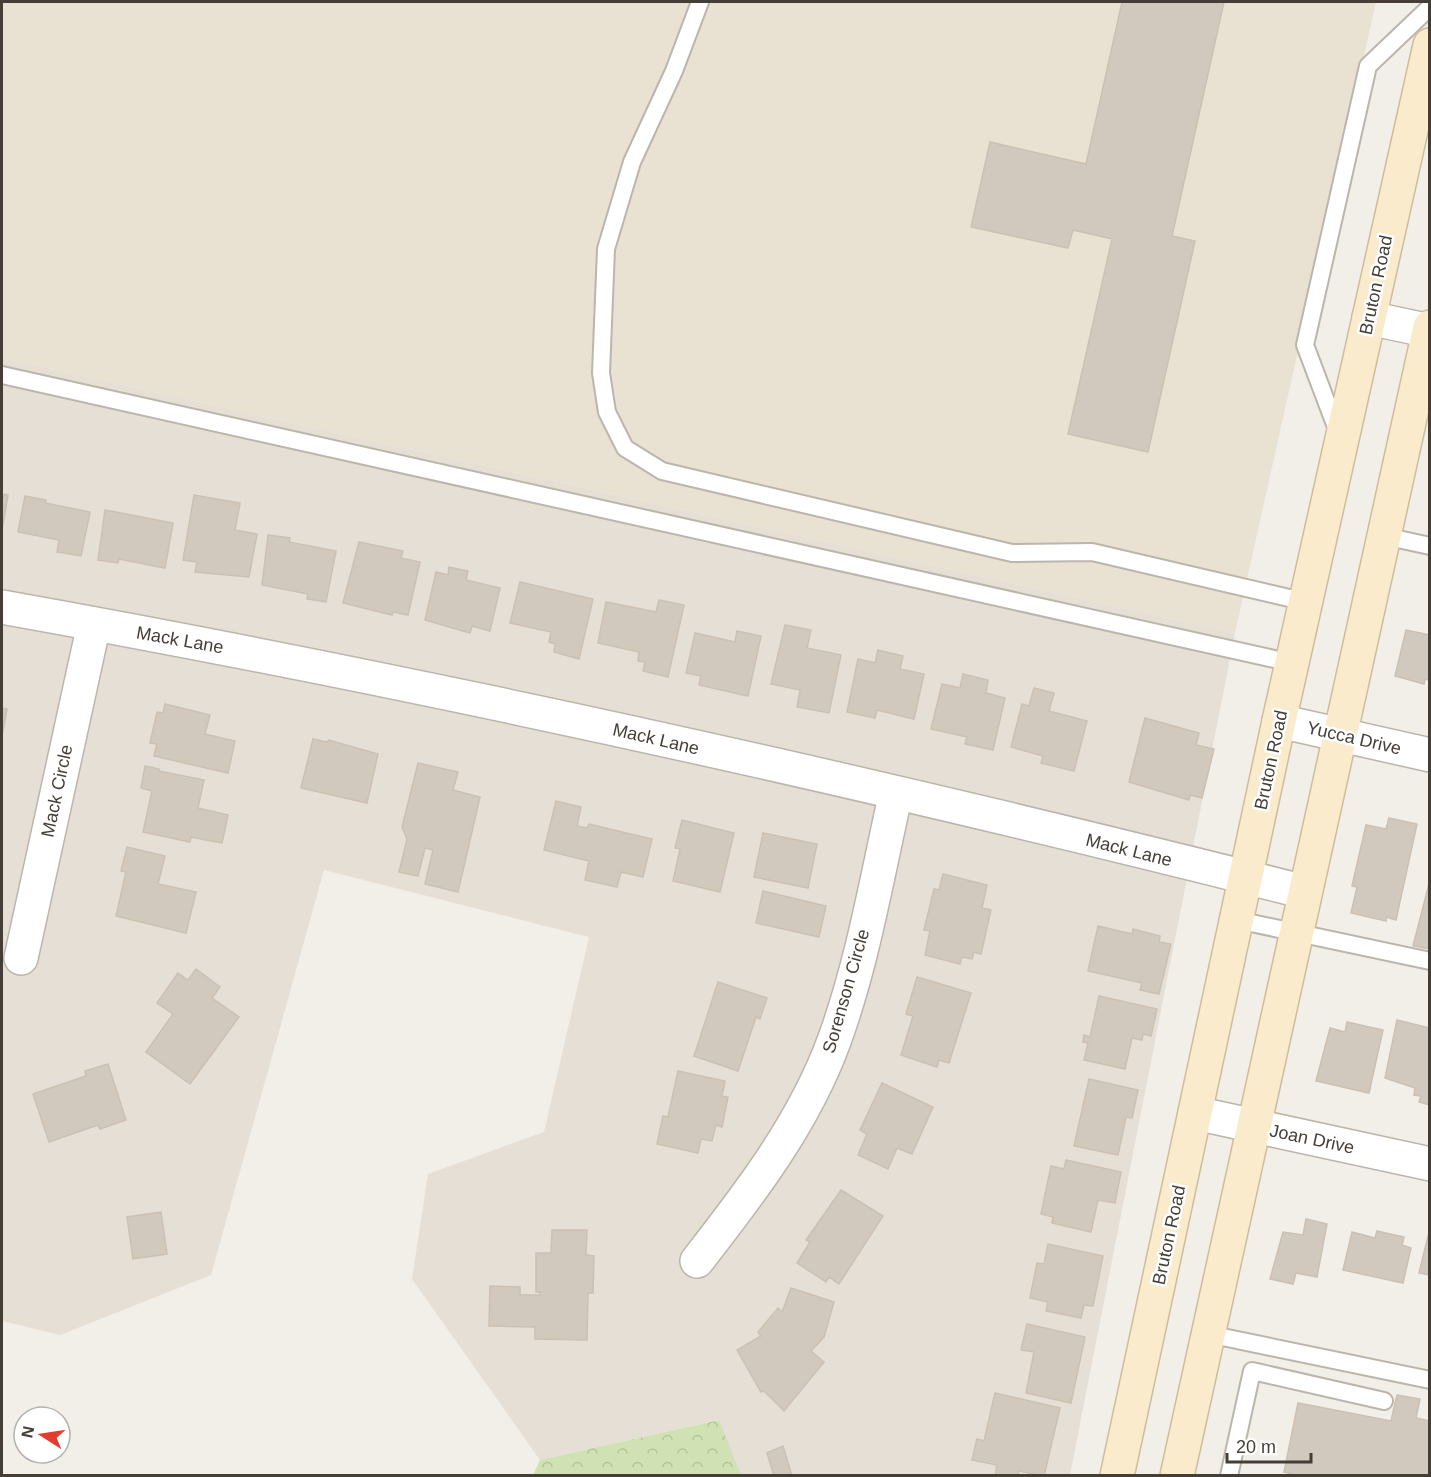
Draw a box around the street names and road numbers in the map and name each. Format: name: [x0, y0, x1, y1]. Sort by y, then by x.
street label: Bruton Road: [1356, 233, 1396, 337]
street label: Mack Lane: [135, 623, 225, 657]
street label: Bruton Road: [1251, 708, 1291, 812]
street label: Yucca Drive: [1305, 717, 1403, 759]
street label: Mack Lane: [611, 719, 701, 759]
street label: Mack Circle: [37, 743, 77, 839]
street label: Mack Lane: [1084, 830, 1174, 870]
street label: Sorenson Circle: [819, 927, 873, 1055]
street label: Joan Drive: [1268, 1120, 1356, 1158]
street label: Bruton Road: [1149, 1183, 1189, 1287]

